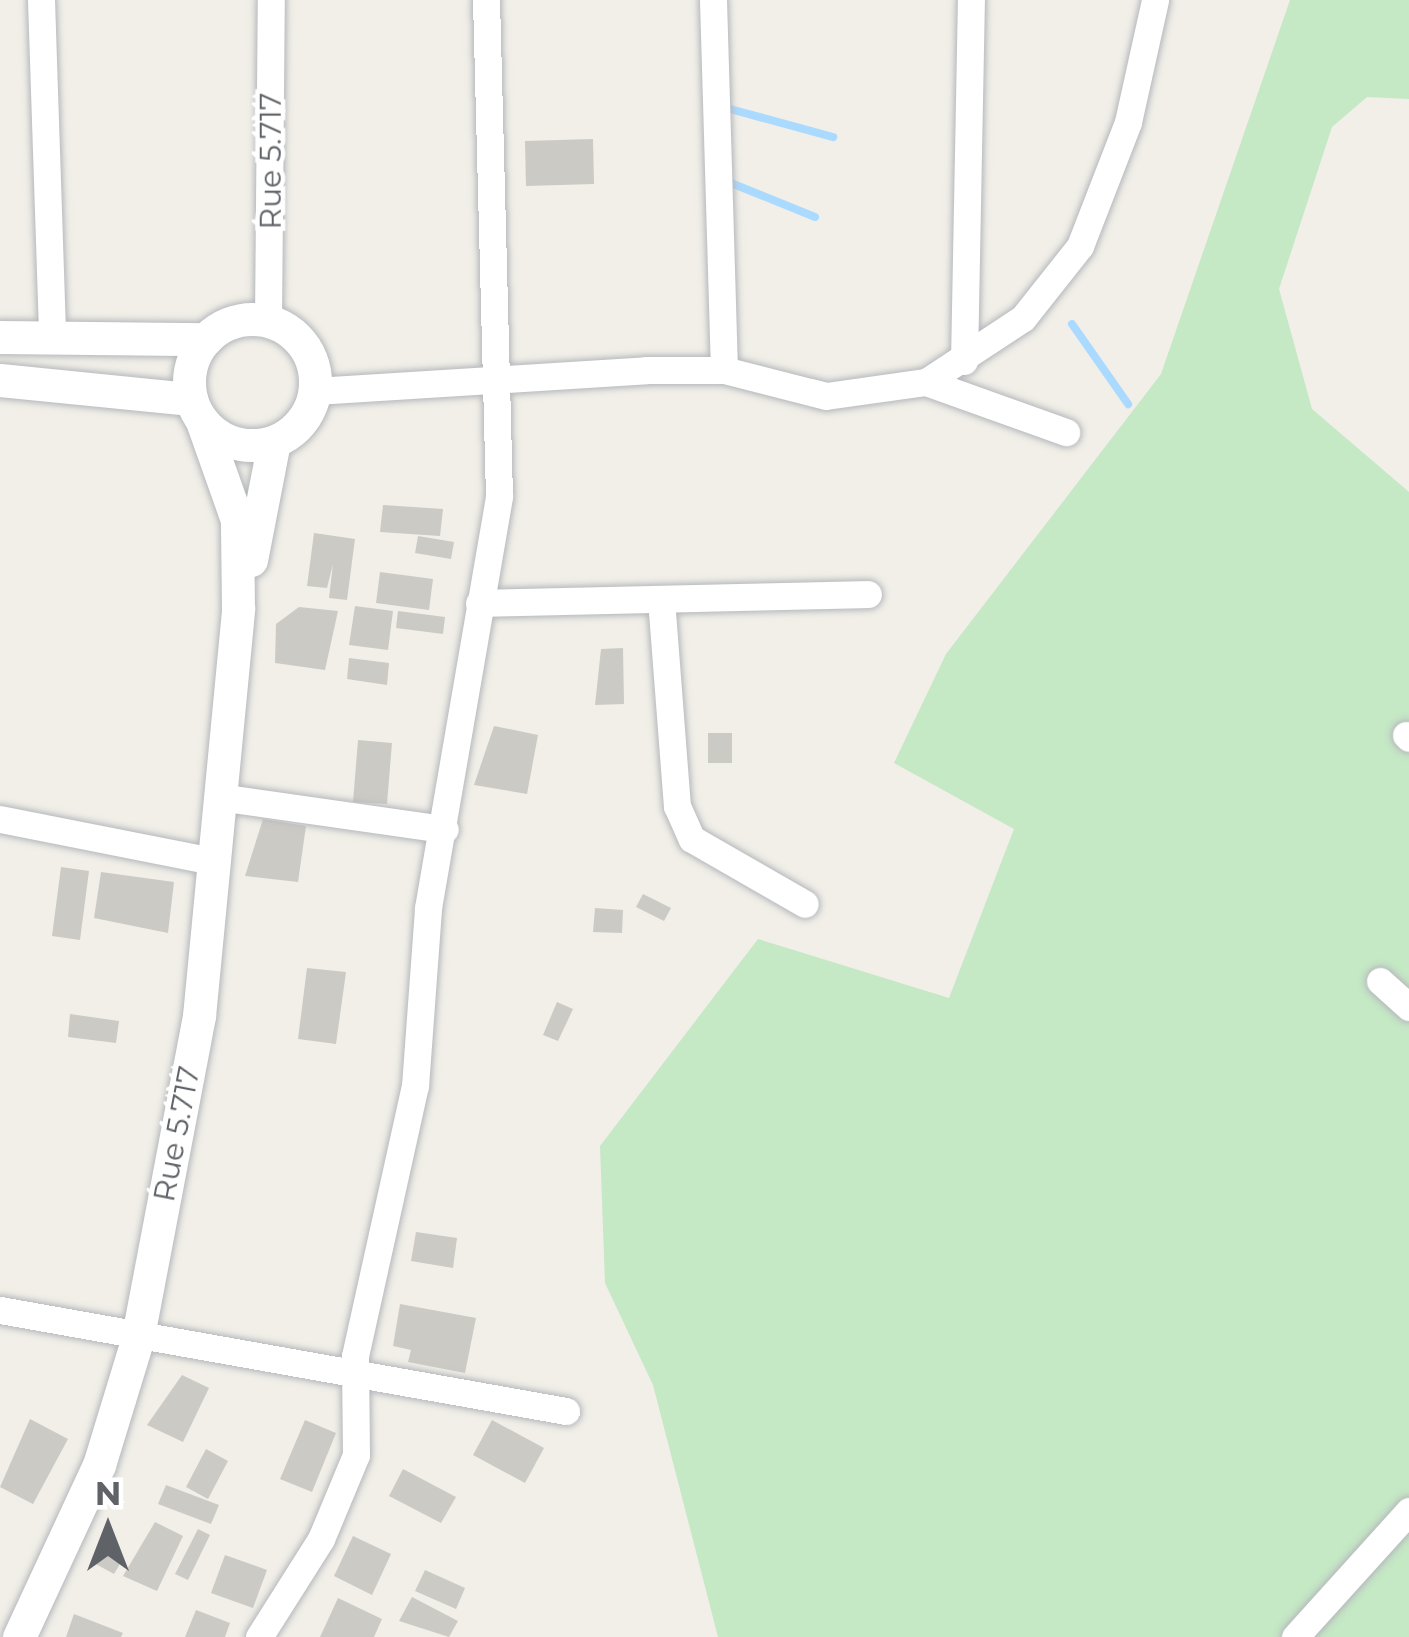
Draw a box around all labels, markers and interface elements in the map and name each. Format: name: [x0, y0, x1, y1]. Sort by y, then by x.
street label: Rue 5.717: [253, 92, 289, 230]
street label: Rue 5.717: [146, 1063, 208, 1205]
north arrow: [48, 1469, 168, 1589]
text: N: [95, 1473, 121, 1513]

